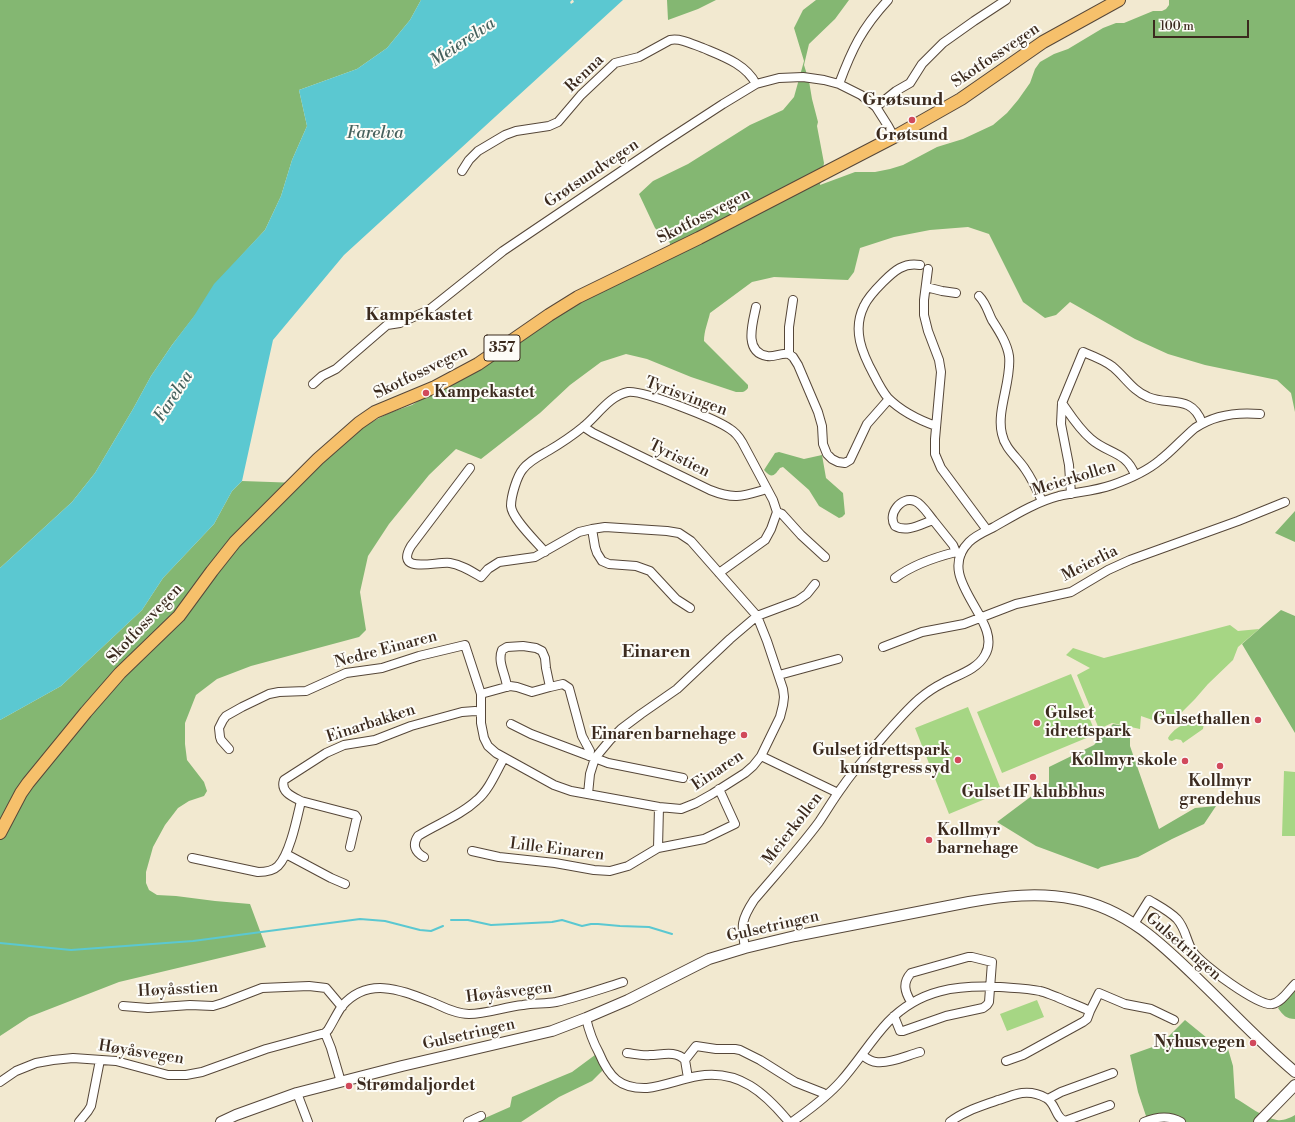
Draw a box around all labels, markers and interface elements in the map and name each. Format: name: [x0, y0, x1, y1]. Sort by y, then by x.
scale bar: [1155, 12, 1251, 38]
water label: Meierelva: [427, 14, 499, 72]
street label: Skotfossvegen: [948, 19, 1044, 93]
text: 100 m: [1160, 19, 1194, 34]
street label: Renna: [562, 51, 608, 97]
district label: Grøtsund: [862, 90, 944, 112]
marker: Grøtsund: [907, 115, 917, 125]
water label: Farelva: [347, 124, 403, 144]
place label: Grøtsund: [876, 126, 948, 146]
street label: Grøtsundvegen: [541, 135, 643, 213]
street label: Skotfossvegen: [654, 185, 754, 249]
district label: Kampekastet: [365, 306, 473, 326]
road number: 357: [484, 335, 520, 361]
street label: Skotfossvegen: [371, 342, 471, 404]
water label: Farelva: [150, 368, 198, 426]
street label: Tyrisvingen: [642, 373, 730, 421]
place label: Kampekastet: [434, 383, 535, 403]
marker: Kampekastet: [421, 388, 431, 398]
street label: Tyristien: [645, 436, 713, 482]
street label: Meierkollen: [1030, 457, 1118, 501]
street label: Meierlia: [1059, 542, 1121, 586]
street label: Skotfossvegen: [103, 580, 187, 668]
street label: Nedre Einaren: [333, 627, 439, 673]
district label: Einaren: [622, 642, 690, 664]
street label: Einarbakken: [324, 701, 418, 747]
place label: Gulset idrettspark: [1045, 704, 1131, 742]
place label: Gulsethallen: [1153, 710, 1250, 730]
marker: Gulsethallen: [1253, 715, 1263, 725]
marker: Gulset idrettspark: [1032, 718, 1042, 728]
place label: Einaren barnehage: [591, 725, 736, 745]
marker: Einaren barnehage: [739, 730, 749, 740]
place label: Gulset idrettspark kunstgress syd: [812, 741, 950, 779]
street label: Einaren: [688, 747, 748, 795]
place label: Kollmyr skole: [1071, 751, 1177, 771]
marker: Gulset idrettspark kunstgress syd: [953, 755, 963, 765]
marker: Kollmyr skole: [1180, 756, 1190, 766]
marker: Kollmyr grendehus: [1215, 761, 1225, 771]
marker: Gulset IF klubbhus: [1028, 772, 1038, 782]
place label: Kollmyr grendehus: [1179, 772, 1261, 810]
place label: Gulset IF klubbhus: [961, 783, 1105, 803]
street label: Meierkollen: [759, 789, 827, 869]
place label: Kollmyr barnehage: [937, 821, 1018, 859]
street label: Lille Einaren: [509, 835, 605, 865]
marker: Kollmyr barnehage: [924, 835, 934, 845]
street label: Gulsetringen: [725, 907, 821, 947]
street label: Gulsetringen: [1141, 909, 1225, 985]
street label: Høyåsstien: [137, 978, 219, 1002]
street label: Høyåsvegen: [465, 978, 553, 1008]
street label: Gulsetringen: [421, 1015, 517, 1055]
place label: Nyhusvegen: [1154, 1033, 1245, 1053]
street label: Høyåsvegen: [97, 1037, 185, 1069]
marker: Nyhusvegen: [1248, 1038, 1258, 1048]
place label: Strømdaljordet: [357, 1076, 475, 1096]
marker: Strømdaljordet: [344, 1081, 354, 1091]

